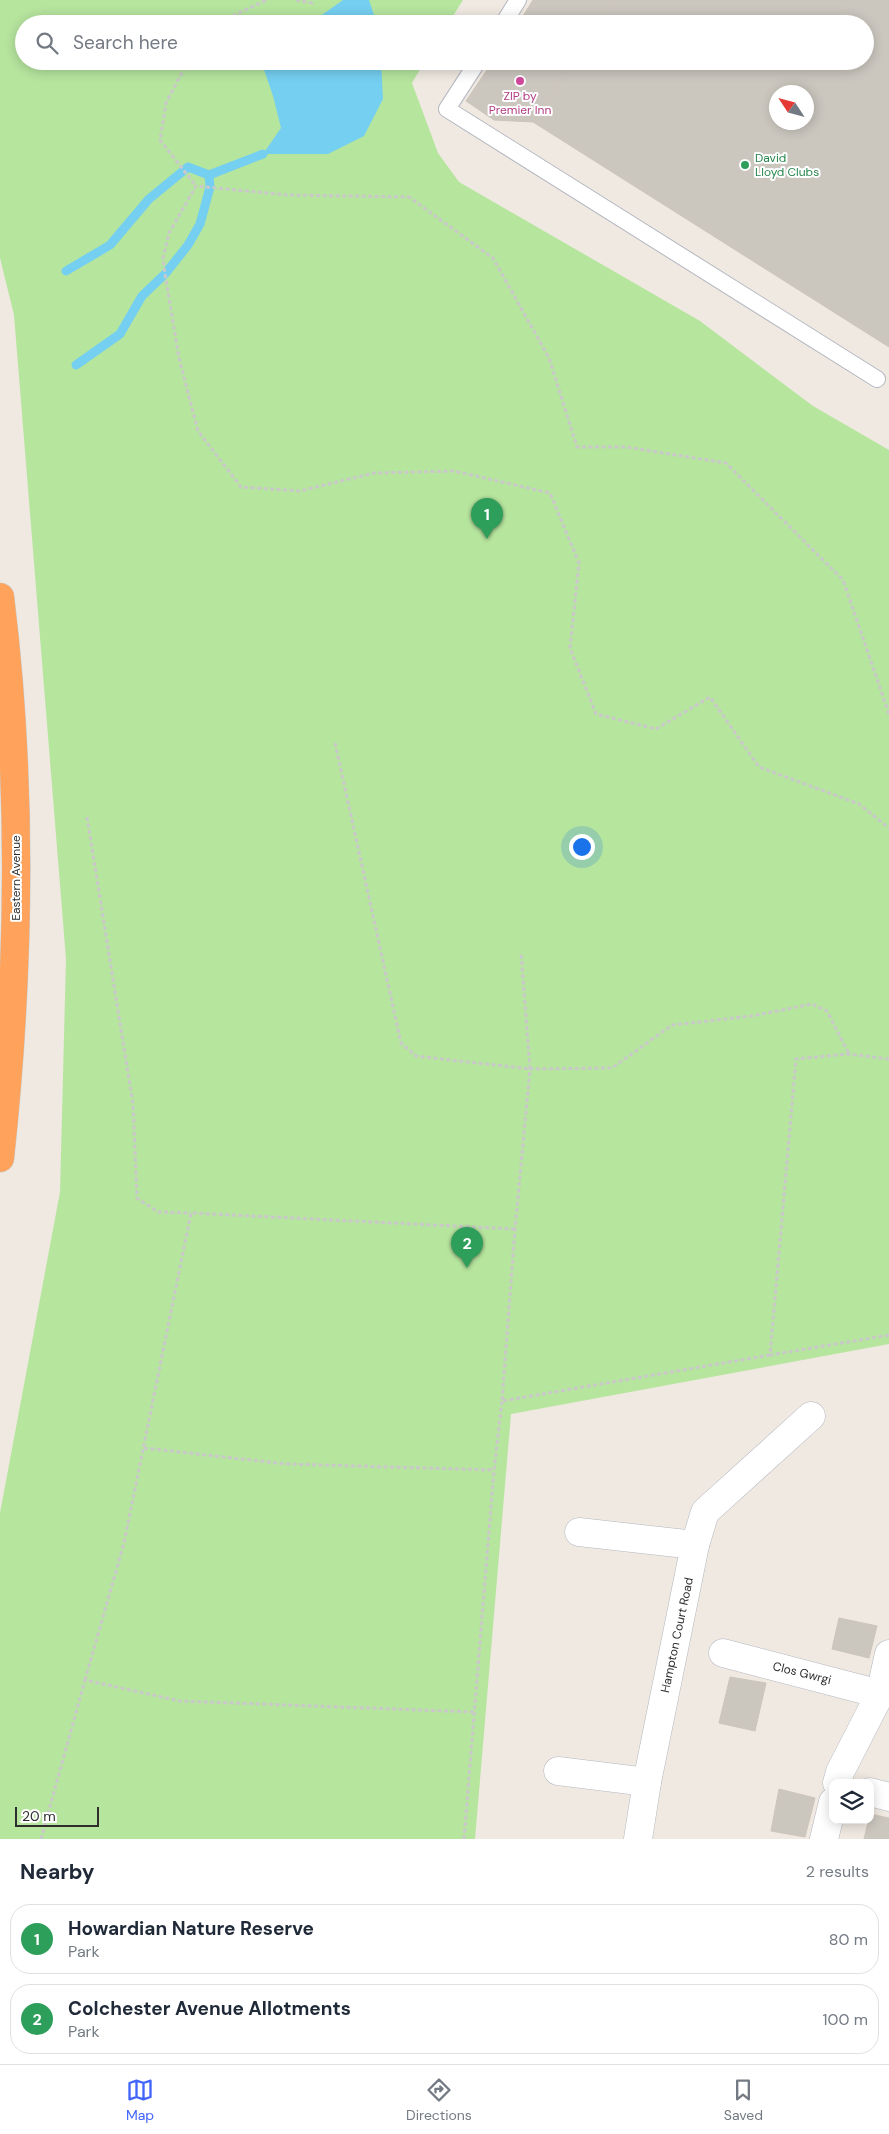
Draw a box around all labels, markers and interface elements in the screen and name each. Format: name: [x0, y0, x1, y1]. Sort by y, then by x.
search box: [15, 15, 874, 70]
icon: search: [33, 29, 61, 57]
text: Search here: [73, 30, 178, 55]
marker: ZIP by Premier Inn: [514, 75, 526, 87]
north arrow: [769, 85, 814, 130]
place label: ZIP by Premier Inn: [489, 88, 551, 118]
place label: David Lloyd Clubs: [755, 150, 819, 180]
marker: David Lloyd Clubs: [739, 159, 751, 171]
pin: 1: [471, 498, 503, 539]
your location: [569, 834, 595, 860]
street label: Eastern Avenue: [8, 835, 24, 921]
pin: 2: [451, 1227, 483, 1268]
street label: Hampton Court Road: [657, 1576, 697, 1694]
street label: Clos Gwrgi: [771, 1658, 833, 1688]
map controls: [829, 1779, 874, 1824]
button: layers: [829, 1779, 874, 1824]
scale bar: [15, 1804, 99, 1827]
text: 20 m: [22, 1807, 56, 1825]
text: Nearby: [20, 1858, 94, 1886]
text: 2 results: [806, 1861, 869, 1882]
text: Howardian Nature Reserve: [68, 1916, 314, 1941]
text: 1: [34, 1929, 40, 1950]
text: 80 m: [829, 1929, 868, 1950]
text: Park: [68, 1941, 100, 1962]
text: Colchester Avenue Allotments: [68, 1996, 351, 2021]
text: 2: [32, 2009, 42, 2030]
text: 100 m: [823, 2009, 868, 2030]
text: Park: [68, 2021, 100, 2042]
tab: Map: [126, 2076, 154, 2124]
tab: Directions: [406, 2076, 472, 2124]
tab: Saved: [724, 2076, 763, 2124]

